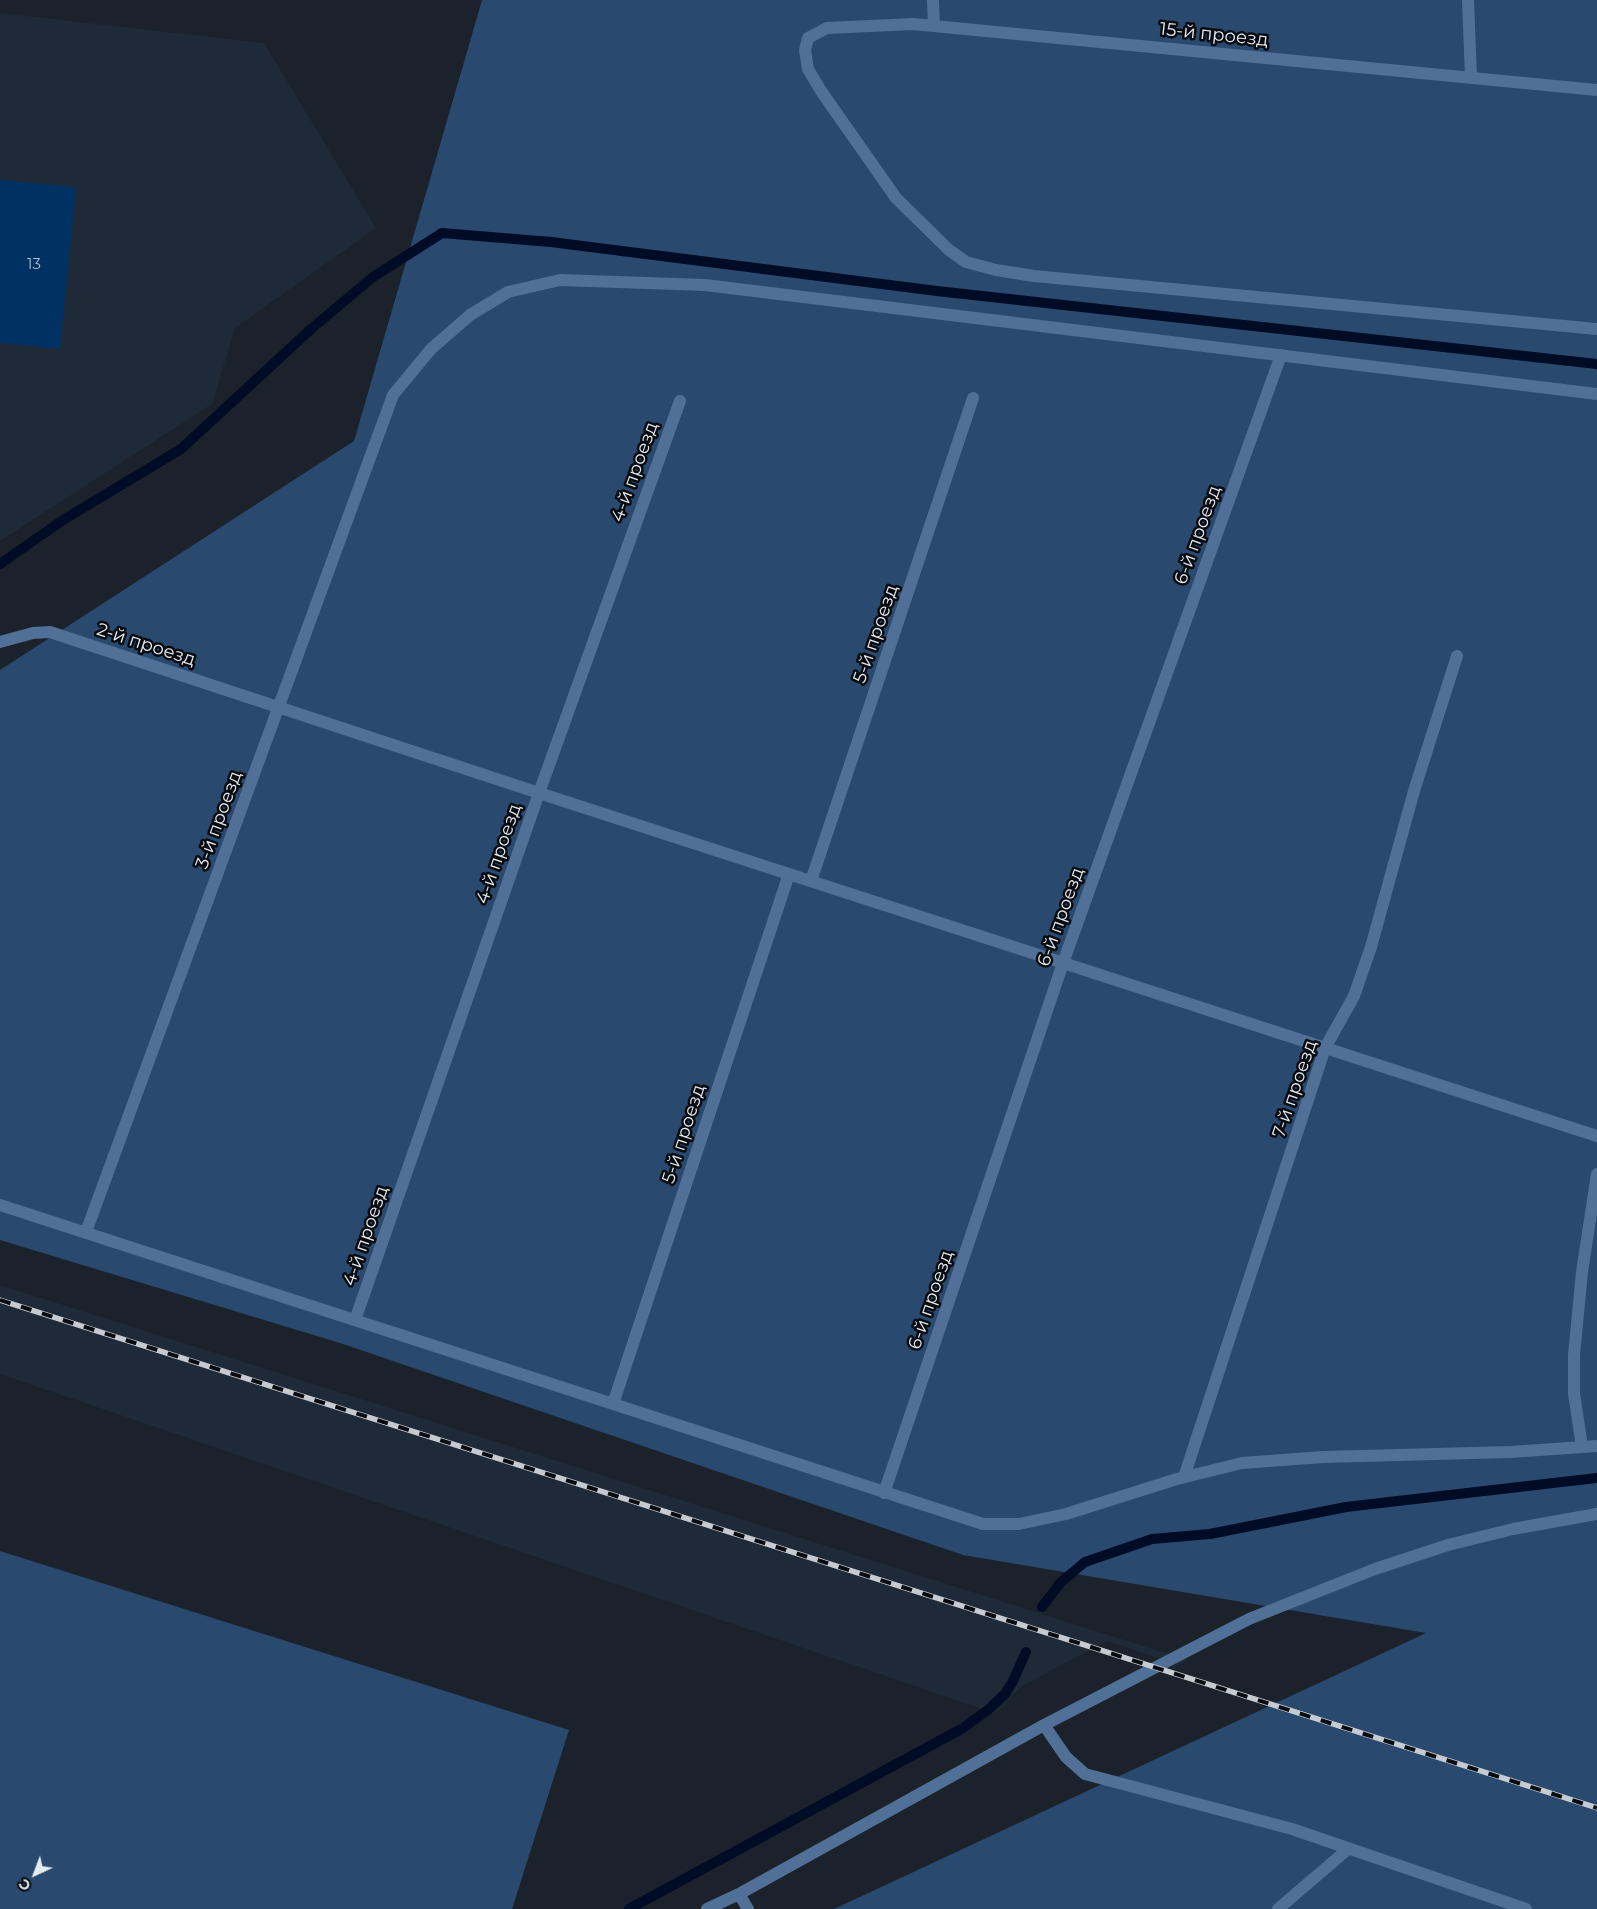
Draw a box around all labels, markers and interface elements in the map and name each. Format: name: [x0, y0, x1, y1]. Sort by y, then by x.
street label: 15-й проезд: [1159, 19, 1269, 51]
house number: 13: [27, 256, 41, 274]
street label: 4-й проезд: [607, 419, 663, 525]
street label: 6-й проезд: [1170, 483, 1226, 587]
street label: 5-й проезд: [849, 582, 903, 686]
street label: 2-й проезд: [94, 619, 198, 671]
street label: 3-й проезд: [191, 768, 247, 872]
street label: 4-й проезд: [472, 801, 526, 907]
street label: 6-й проезд: [1033, 865, 1089, 969]
street label: 7-й проезд: [1268, 1037, 1322, 1141]
street label: 5-й проезд: [658, 1082, 710, 1186]
street label: 4-й проезд: [339, 1183, 393, 1289]
street label: 6-й проезд: [904, 1248, 958, 1352]
north arrow: [10, 1849, 60, 1899]
text: С: [15, 1875, 35, 1895]

